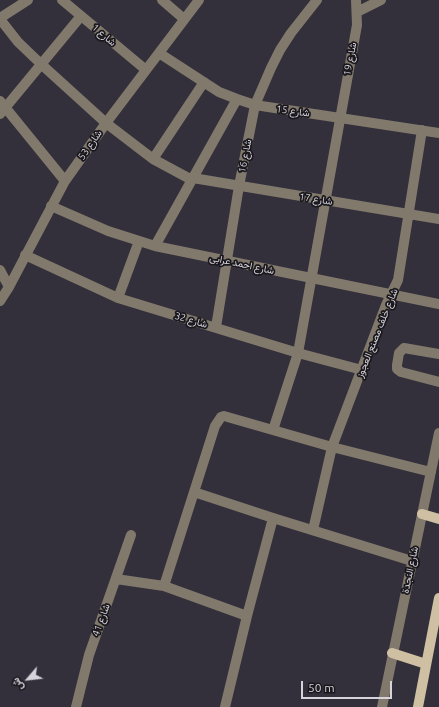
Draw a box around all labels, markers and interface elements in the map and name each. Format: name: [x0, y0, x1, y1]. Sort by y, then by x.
street label: شارع 1: [89, 21, 119, 49]
street label: شارع 19: [341, 41, 359, 77]
street label: شارع 15: [275, 103, 311, 119]
street label: شارع 53: [75, 128, 105, 162]
street label: شارع 16: [236, 138, 254, 174]
street label: شارع 17: [298, 190, 334, 208]
street label: شارع احمد عرابى: [209, 251, 275, 277]
street label: شارع خلف مصنع العجوز: [354, 287, 400, 379]
street label: شارع 32: [173, 310, 209, 330]
street label: شارع النجدة: [399, 545, 421, 595]
street label: شارع 41: [90, 602, 112, 638]
north arrow: [8, 659, 48, 699]
scale bar: [303, 673, 394, 699]
text: ش: [9, 676, 26, 693]
text: 50 m: [308, 681, 335, 694]

